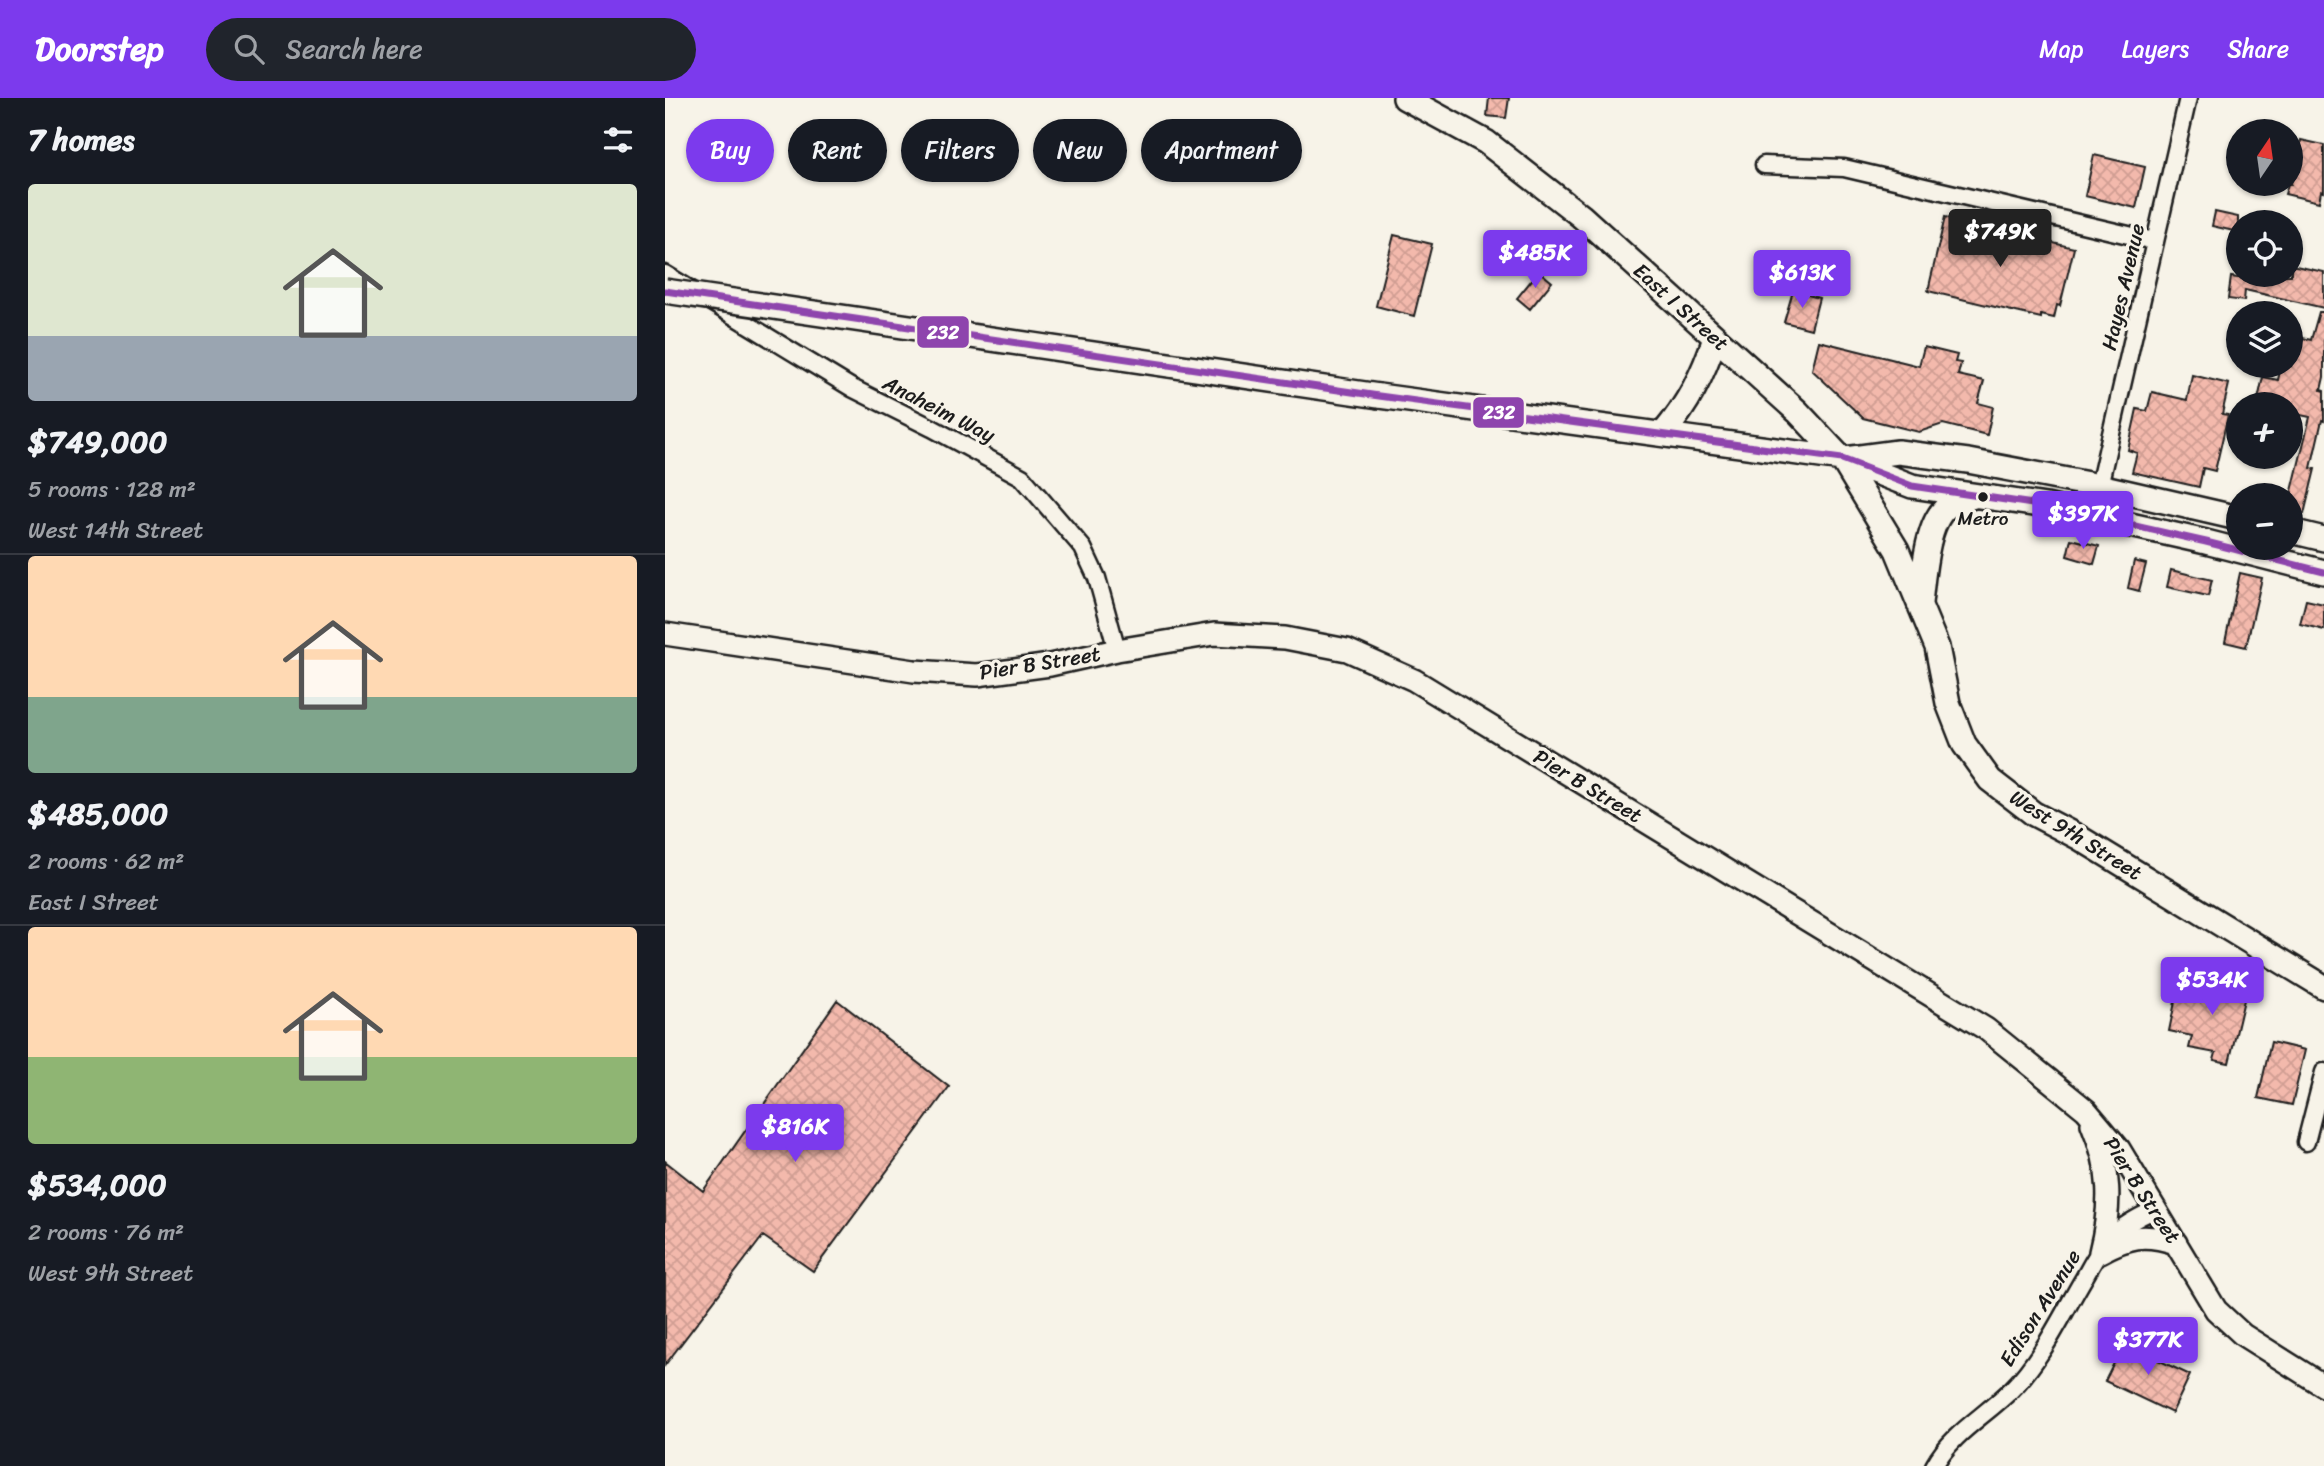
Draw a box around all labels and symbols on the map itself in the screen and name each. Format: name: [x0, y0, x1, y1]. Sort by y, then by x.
north arrow: [2226, 119, 2303, 196]
pin: $749K: [1951, 209, 2049, 269]
street label: Hayes Avenue: [2090, 220, 2156, 354]
pin: $485K: [1486, 230, 1584, 290]
pin: $613K: [1753, 250, 1851, 310]
street label: East I Street: [1624, 253, 1738, 361]
line badge: 232: [916, 315, 970, 349]
text: 232: [926, 316, 959, 349]
street label: Anaheim Way: [875, 364, 1002, 454]
line badge: 232: [1472, 396, 1525, 429]
text: 232: [1482, 396, 1515, 429]
marker: Metro: [1976, 490, 1990, 504]
pin: $397K: [2034, 491, 2132, 551]
place label: Metro: [1957, 502, 2009, 535]
street label: Pier B Street: [977, 635, 1103, 691]
street label: Pier B Street: [1526, 738, 1650, 834]
street label: West 9th Street: [2002, 779, 2150, 891]
pin: $534K: [2163, 958, 2261, 1017]
pin: $816K: [746, 1104, 844, 1164]
street label: Pier B Street: [2093, 1128, 2191, 1252]
street label: Edison Avenue: [1989, 1241, 2091, 1374]
pin: $377K: [2099, 1318, 2197, 1377]

